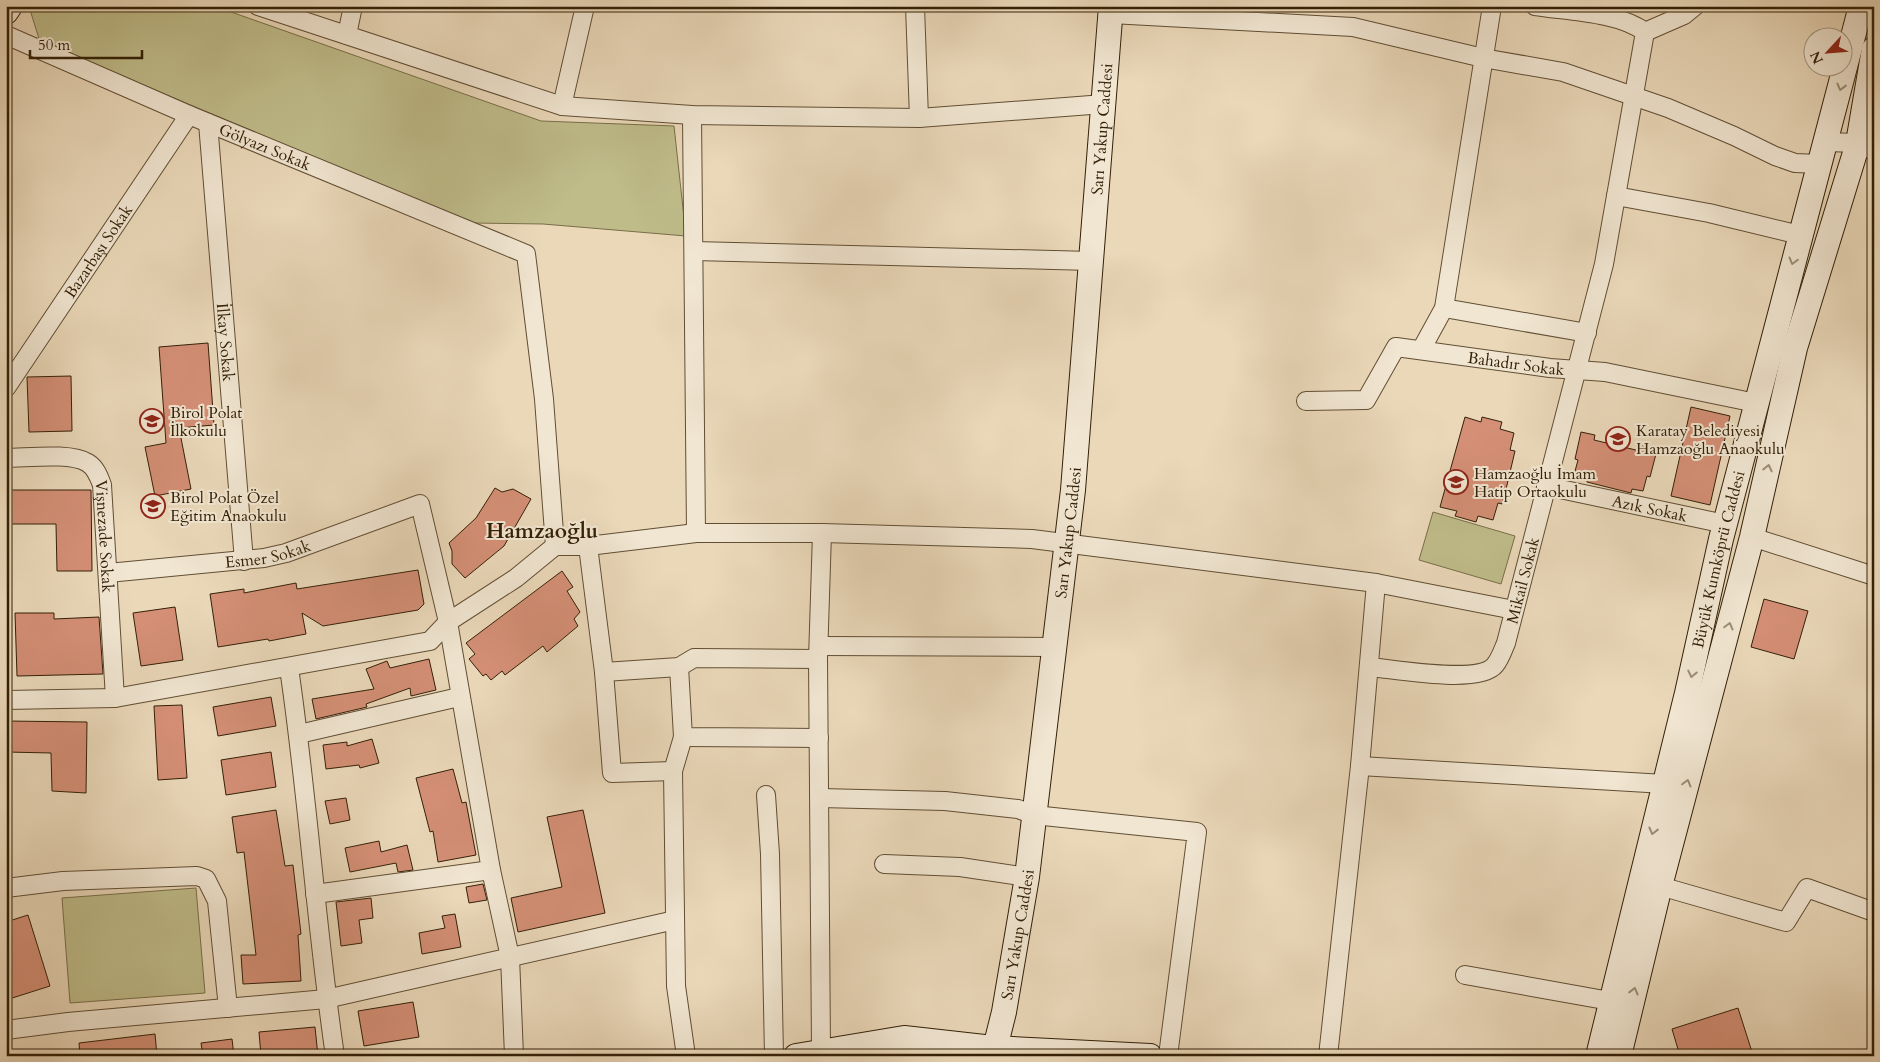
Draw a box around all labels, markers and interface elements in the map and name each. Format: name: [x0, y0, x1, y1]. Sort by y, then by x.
scale bar: [30, 28, 142, 60]
north arrow: [1802, 28, 1852, 78]
text: 50 m: [38, 35, 70, 55]
text: N: [1806, 48, 1828, 67]
street label: Sarı Yakup Caddesi: [1086, 62, 1118, 196]
one-way arrow: [1836, 83, 1846, 91]
street label: Gölyazı Sokak: [215, 119, 314, 176]
street label: Bazarbaşı Sokak: [59, 200, 138, 303]
one-way arrow: [1789, 257, 1799, 265]
street label: İlkay Sokak: [211, 302, 239, 383]
street label: Bahadır Sokak: [1466, 347, 1565, 381]
place label: Birol Polat İlkokulu: [170, 402, 242, 442]
school or university icon: Birol Polat İlkokulu: [139, 408, 165, 434]
place label: Karatay Belediyesi Hamzaoğlu Anaokulu: [1636, 420, 1785, 460]
school or university icon: Karatay Belediyesi Hamzaoğlu Anaokulu: [1605, 426, 1631, 452]
place label: Hamzaoğlu İmam Hatip Ortaokulu: [1474, 463, 1597, 503]
one-way arrow: [1762, 464, 1773, 473]
street label: Sarı Yakup Caddesi: [1050, 466, 1087, 600]
street label: Büyük Kumköprü Caddesi: [1687, 468, 1751, 650]
school or university icon: Hamzaoğlu İmam Hatip Ortaokulu: [1443, 469, 1469, 495]
street label: Vişnezade Sokak: [90, 479, 119, 594]
place label: Birol Polat Özel Eğitim Anaokulu: [170, 487, 287, 527]
street label: Azık Sokak: [1610, 490, 1690, 528]
school or university icon: Birol Polat Özel Eğitim Anaokulu: [140, 493, 166, 519]
district label: Hamzaoğlu: [486, 517, 598, 546]
street label: Esmer Sokak: [224, 535, 314, 574]
street label: Mikail Sokak: [1501, 535, 1545, 626]
one-way arrow: [1723, 622, 1733, 630]
one-way arrow: [1687, 669, 1697, 678]
one-way arrow: [1681, 778, 1692, 787]
one-way arrow: [1648, 827, 1659, 836]
street label: Sarı Yakup Caddesi: [996, 868, 1040, 1002]
one-way arrow: [1628, 988, 1638, 996]

